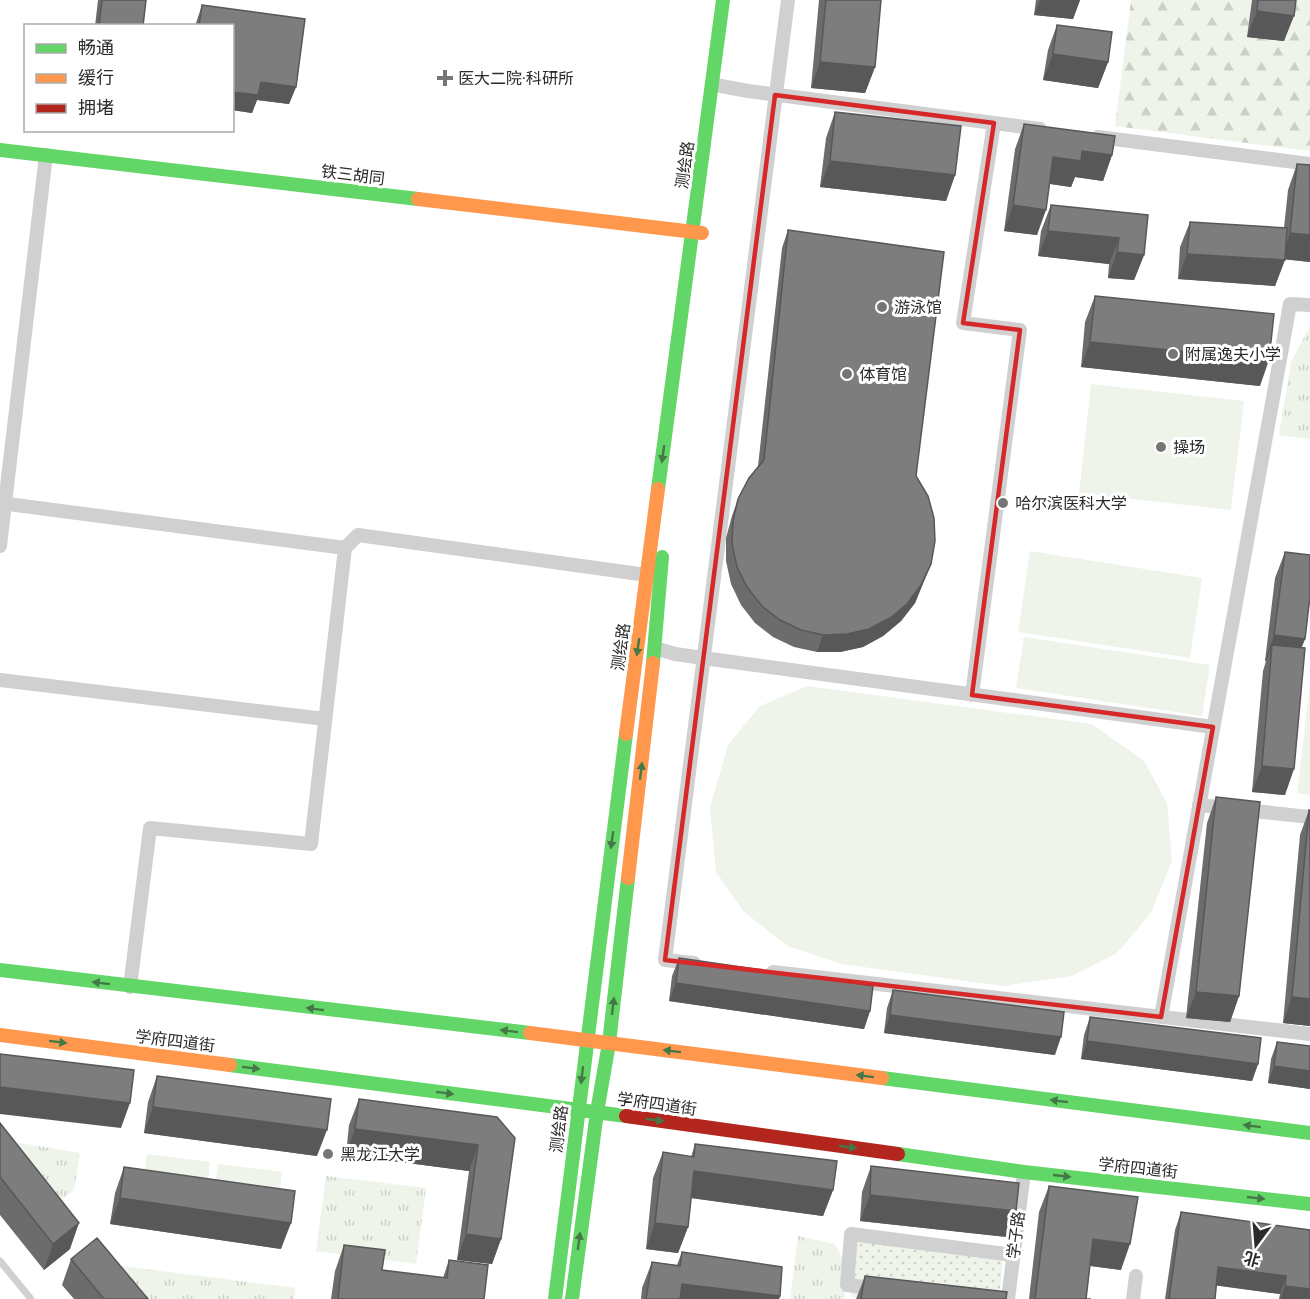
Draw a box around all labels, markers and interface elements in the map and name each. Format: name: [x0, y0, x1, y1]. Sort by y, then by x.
legend: [24, 24, 234, 132]
text: 畅通: [78, 37, 114, 58]
text: 缓行: [78, 67, 114, 88]
marker: 医大二院·科研所: [436, 69, 454, 87]
place label: 医大二院·科研所: [458, 69, 574, 88]
text: 拥堵: [78, 97, 114, 118]
street label: 测绘路: [672, 140, 698, 190]
street label: 铁三胡同: [320, 162, 386, 188]
place label: 游泳馆: [894, 298, 942, 317]
marker: 游泳馆: [875, 300, 889, 314]
place label: 附属逸夫小学: [1185, 345, 1281, 364]
marker: 附属逸夫小学: [1166, 347, 1180, 361]
place label: 体育馆: [859, 365, 907, 384]
marker: 体育馆: [840, 367, 854, 381]
place label: 操场: [1173, 438, 1205, 457]
marker: 操场: [1154, 440, 1168, 454]
one-way arrow: [659, 444, 668, 463]
place label: 哈尔滨医科大学: [1015, 494, 1127, 513]
marker: 哈尔滨医科大学: [996, 496, 1010, 510]
street label: 测绘路: [608, 622, 634, 672]
one-way arrow: [633, 637, 642, 656]
one-way arrow: [636, 762, 646, 781]
one-way arrow: [607, 831, 617, 850]
one-way arrow: [91, 978, 110, 988]
one-way arrow: [608, 997, 618, 1016]
one-way arrow: [306, 1004, 325, 1013]
street label: 学府四道街: [134, 1027, 216, 1055]
one-way arrow: [499, 1027, 518, 1036]
one-way arrow: [49, 1038, 68, 1047]
one-way arrow: [662, 1047, 681, 1056]
one-way arrow: [242, 1063, 261, 1072]
one-way arrow: [577, 1066, 587, 1085]
one-way arrow: [856, 1071, 875, 1081]
one-way arrow: [435, 1088, 454, 1097]
street label: 学府四道街: [616, 1089, 698, 1119]
one-way arrow: [1049, 1096, 1068, 1106]
street label: 测绘路: [547, 1104, 571, 1154]
one-way arrow: [645, 1116, 664, 1125]
one-way arrow: [1242, 1121, 1261, 1130]
one-way arrow: [838, 1143, 857, 1152]
place label: 黑龙江大学: [340, 1145, 420, 1164]
marker: 黑龙江大学: [321, 1147, 335, 1161]
street label: 学府四道街: [1097, 1154, 1179, 1182]
one-way arrow: [1052, 1171, 1071, 1181]
one-way arrow: [1246, 1193, 1265, 1203]
street label: 学子路: [1004, 1210, 1028, 1260]
north arrow: [1226, 1215, 1286, 1275]
one-way arrow: [575, 1231, 584, 1250]
text: 北: [1242, 1248, 1262, 1270]

